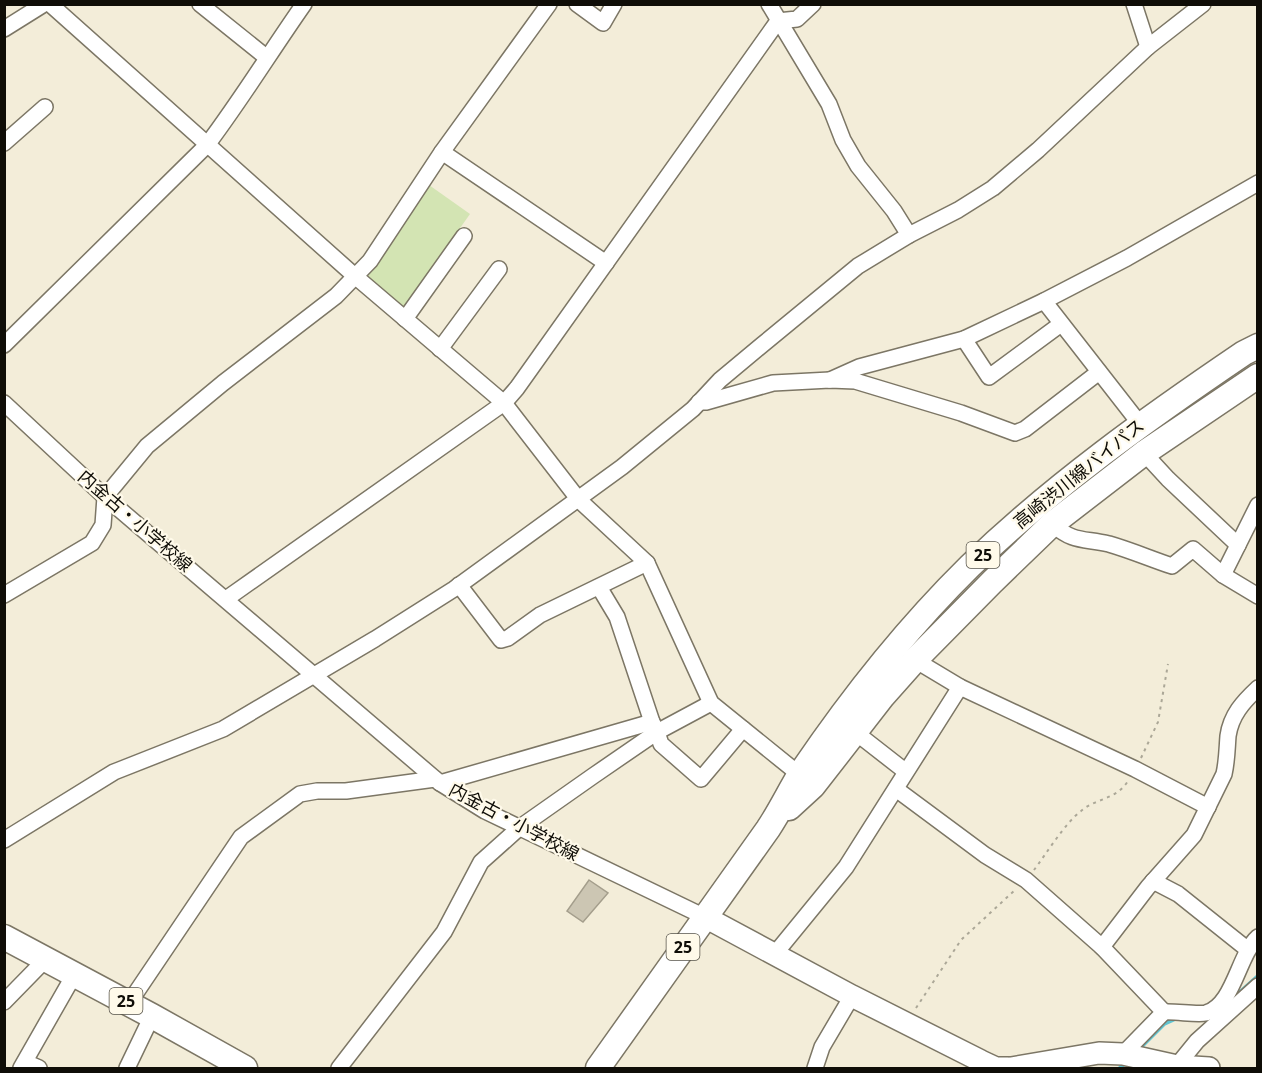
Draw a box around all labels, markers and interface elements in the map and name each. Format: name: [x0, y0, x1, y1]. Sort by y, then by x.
street label: 高崎渋川線バイパス: [1008, 413, 1149, 533]
street label: 内金古・小学校線: [73, 464, 198, 577]
road number: 25: [966, 542, 1000, 568]
street label: 内金古・小学校線: [445, 777, 584, 866]
road number: 25: [666, 934, 700, 960]
road number: 25: [110, 988, 142, 1014]

